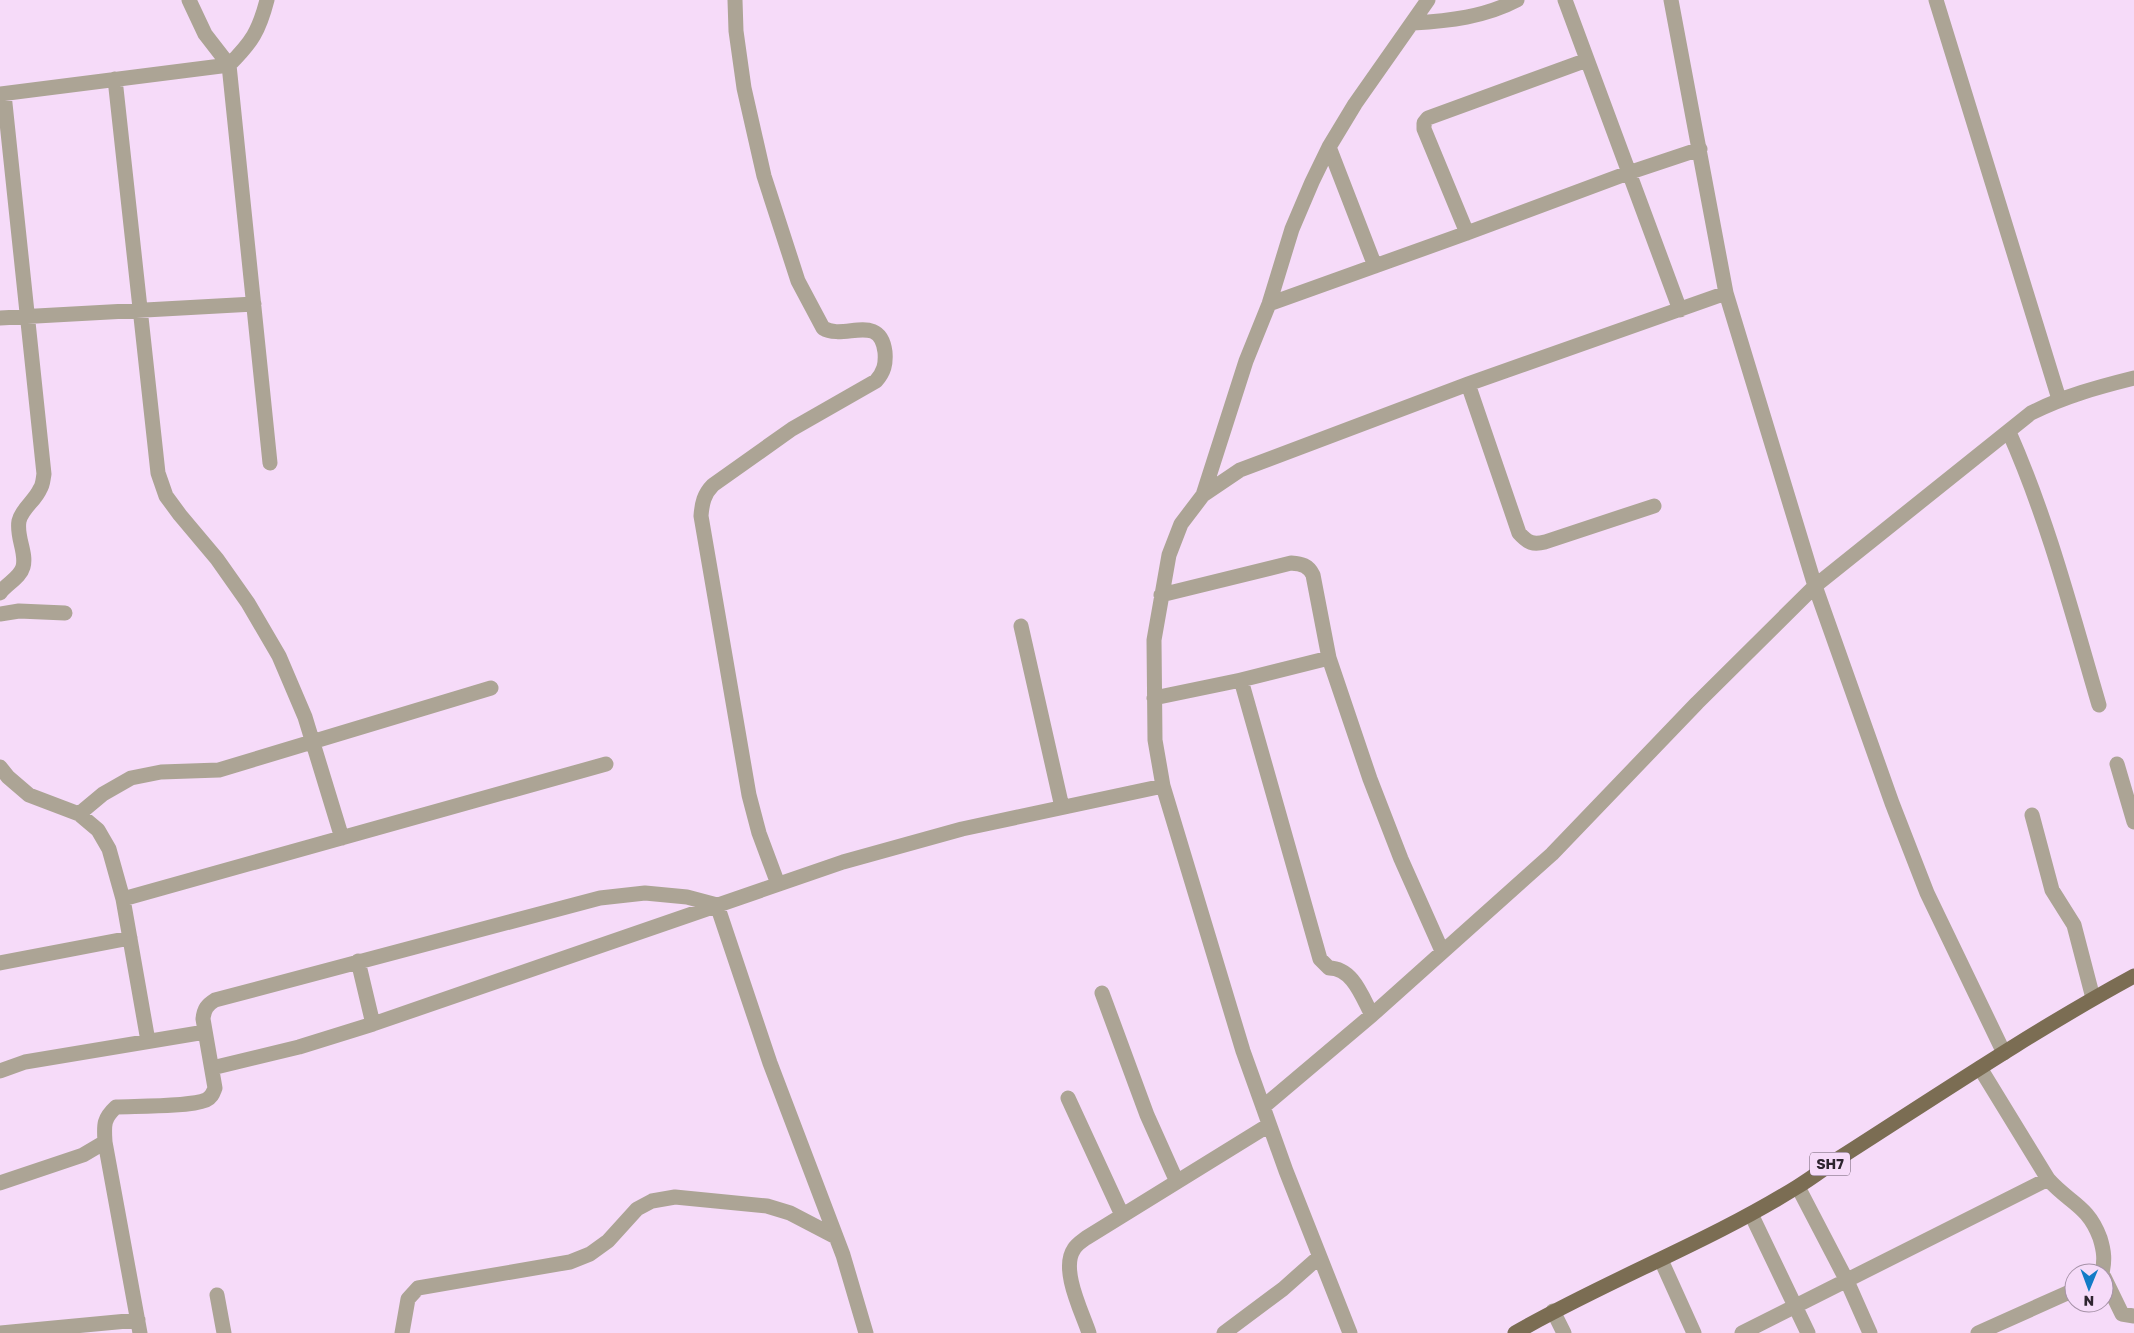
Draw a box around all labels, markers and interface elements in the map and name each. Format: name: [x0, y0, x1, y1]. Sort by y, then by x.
road number: SH7: [1810, 1152, 1850, 1176]
north arrow: [2064, 1263, 2114, 1313]
text: N: [2083, 1293, 2094, 1310]

